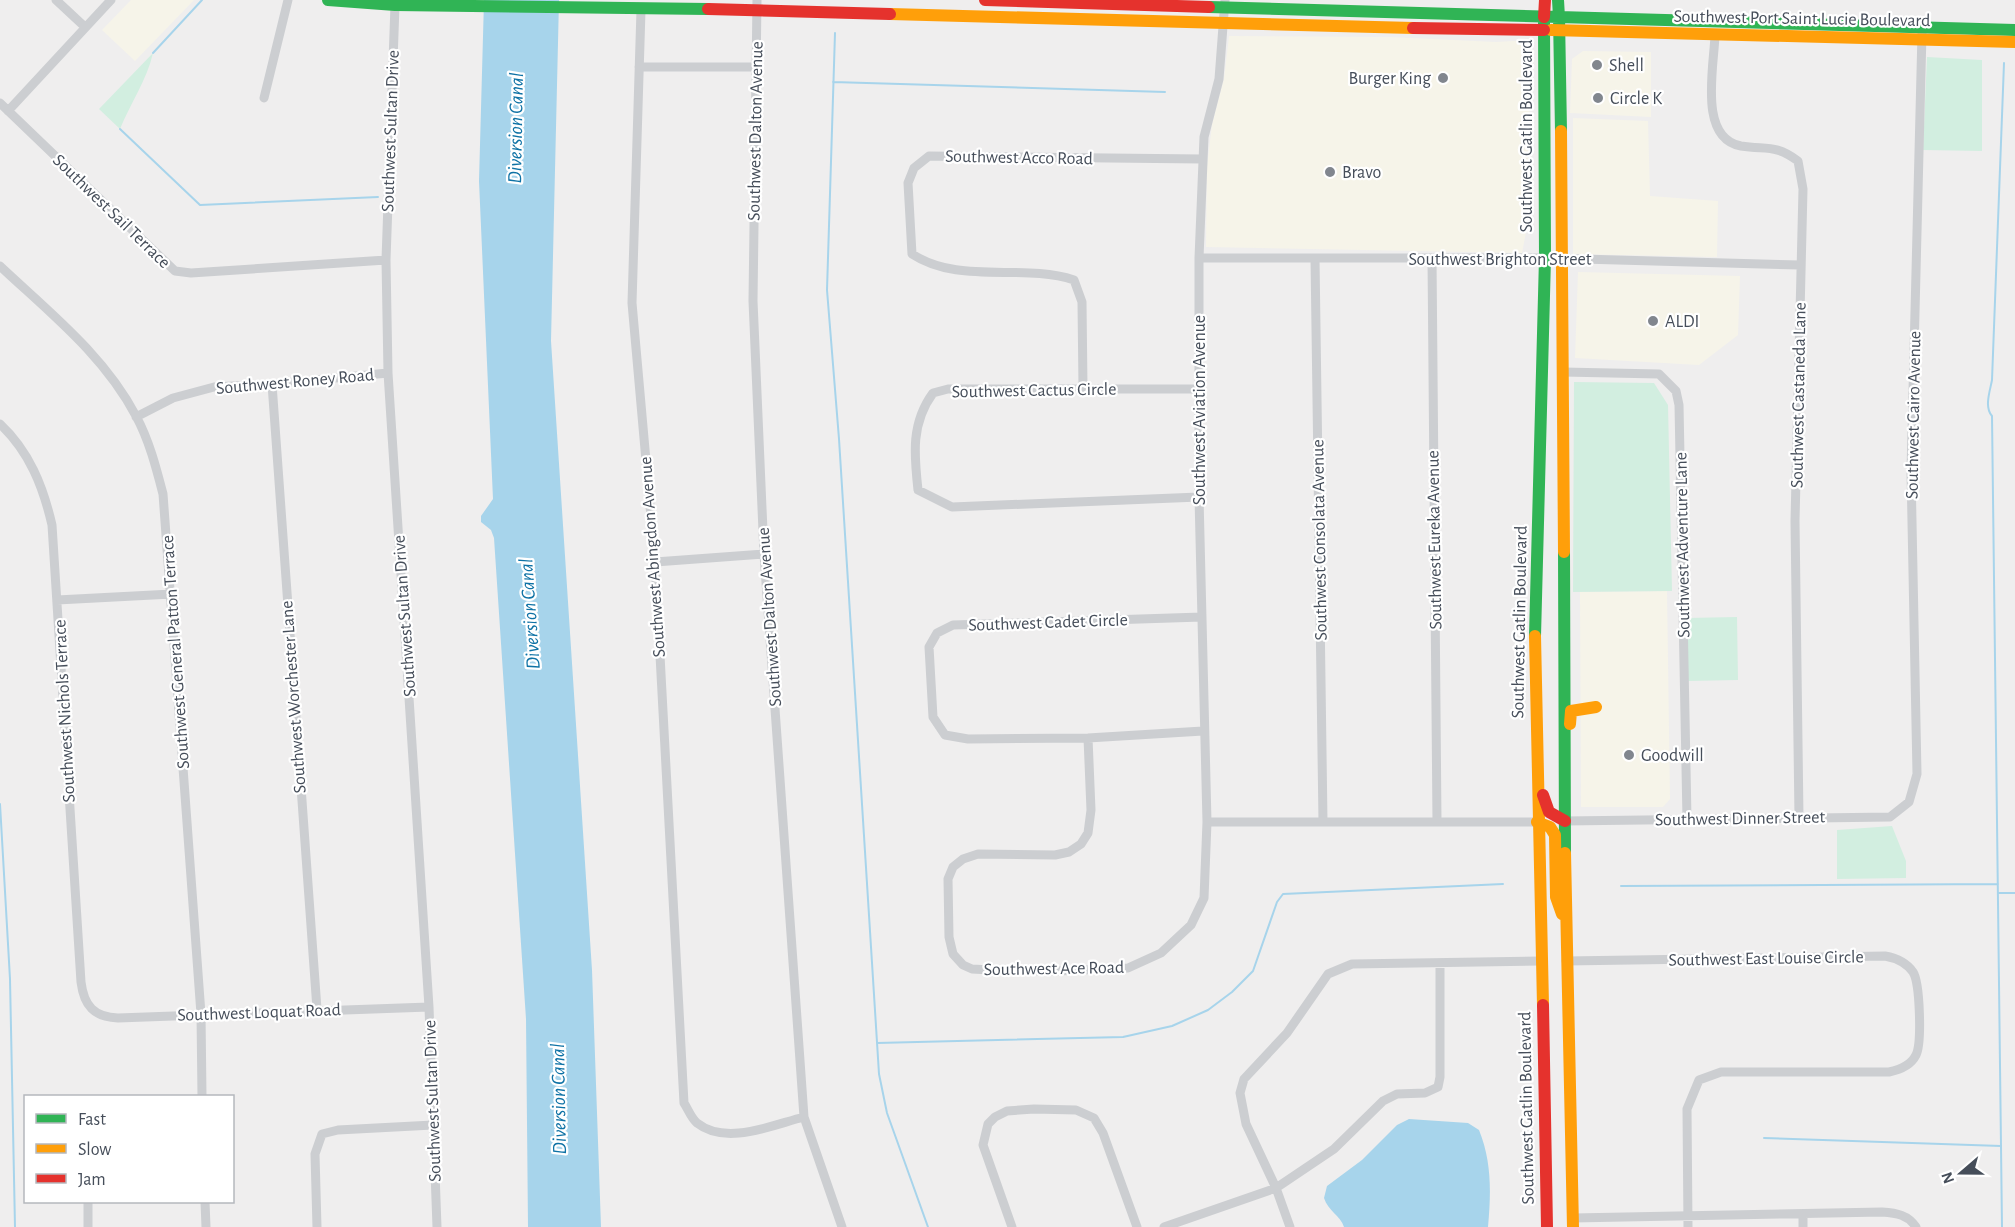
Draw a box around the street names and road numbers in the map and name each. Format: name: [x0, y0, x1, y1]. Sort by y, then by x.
street label: Southwest Port Saint Lucie Boulevard: [1673, 8, 1931, 30]
street label: Southwest Gatlin Boulevard: [1518, 39, 1536, 233]
street label: Southwest Dalton Avenue: [745, 41, 767, 221]
street label: Southwest Sultan Drive: [379, 50, 403, 212]
street label: Southwest Acco Road: [945, 148, 1093, 168]
street label: Southwest Sail Terrace: [49, 151, 174, 272]
street label: Southwest Brighton Street: [1408, 251, 1592, 269]
street label: Southwest Castaneda Lane: [1788, 302, 1810, 488]
street label: Southwest Aviation Avenue: [1191, 315, 1209, 505]
street label: Southwest Cairo Avenue: [1904, 331, 1924, 499]
street label: Southwest Roney Road: [215, 366, 375, 398]
street label: Southwest Cactus Circle: [951, 381, 1117, 401]
street label: Southwest Consolata Avenue: [1309, 439, 1331, 641]
street label: Southwest Eureka Avenue: [1424, 450, 1446, 630]
street label: Southwest Adventure Lane: [1672, 452, 1694, 638]
street label: Southwest Abingdon Avenue: [637, 456, 669, 658]
street label: Southwest Gatlin Boulevard: [1509, 525, 1531, 719]
street label: Southwest Dalton Avenue: [755, 527, 785, 707]
street label: Southwest General Patton Terrace: [159, 534, 193, 769]
street label: Southwest Sultan Drive: [390, 534, 420, 697]
street label: Southwest Worchester Lane: [278, 600, 310, 794]
street label: Southwest Cadet Circle: [968, 611, 1128, 635]
street label: Southwest Nichols Terrace: [51, 619, 79, 803]
street label: Southwest Dinner Street: [1655, 809, 1826, 829]
street label: Southwest East Louise Circle: [1668, 948, 1864, 970]
street label: Southwest Ace Road: [984, 959, 1124, 979]
street label: Southwest Loquat Road: [177, 1001, 341, 1025]
street label: Southwest Gatlin Boulevard: [1516, 1011, 1538, 1205]
street label: Southwest Sultan Drive: [421, 1020, 445, 1182]

